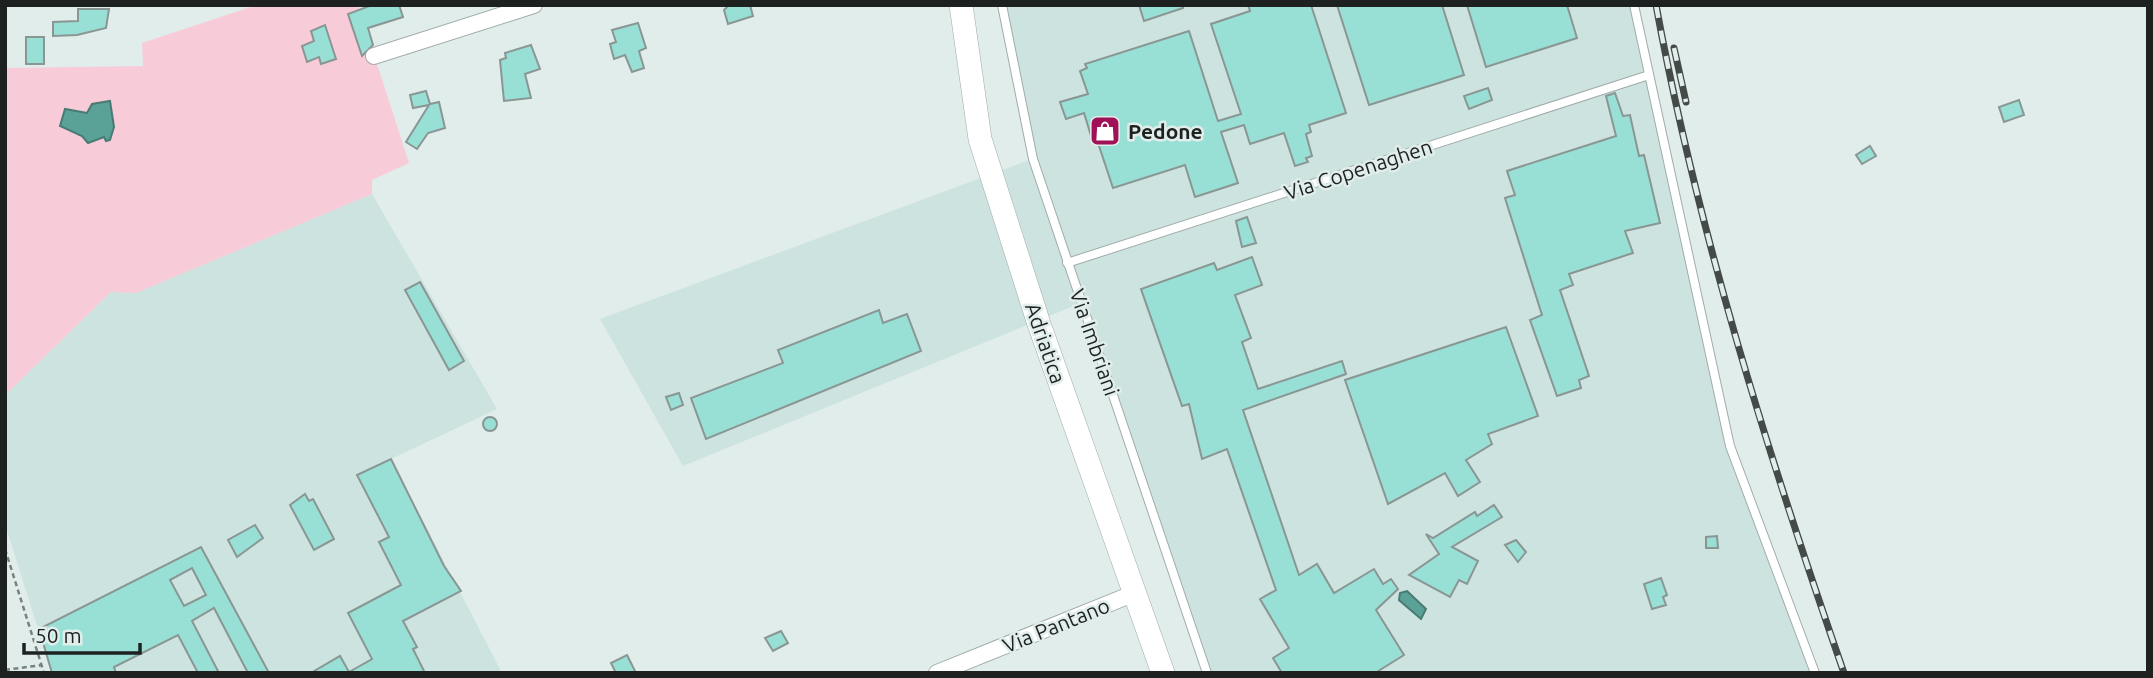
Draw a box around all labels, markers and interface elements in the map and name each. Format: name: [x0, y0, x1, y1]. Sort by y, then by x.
shop icon: Pedone: [1088, 114, 1122, 148]
place label: Pedone: [1128, 119, 1203, 143]
street label: Via Copenaghen: [1281, 134, 1435, 204]
street label: Via Imbriani: [1066, 285, 1124, 399]
street label: Adriatica: [1021, 300, 1071, 386]
street label: Via Pantano: [999, 593, 1113, 657]
scale bar: [24, 612, 140, 656]
text: 50 m: [35, 623, 82, 647]

